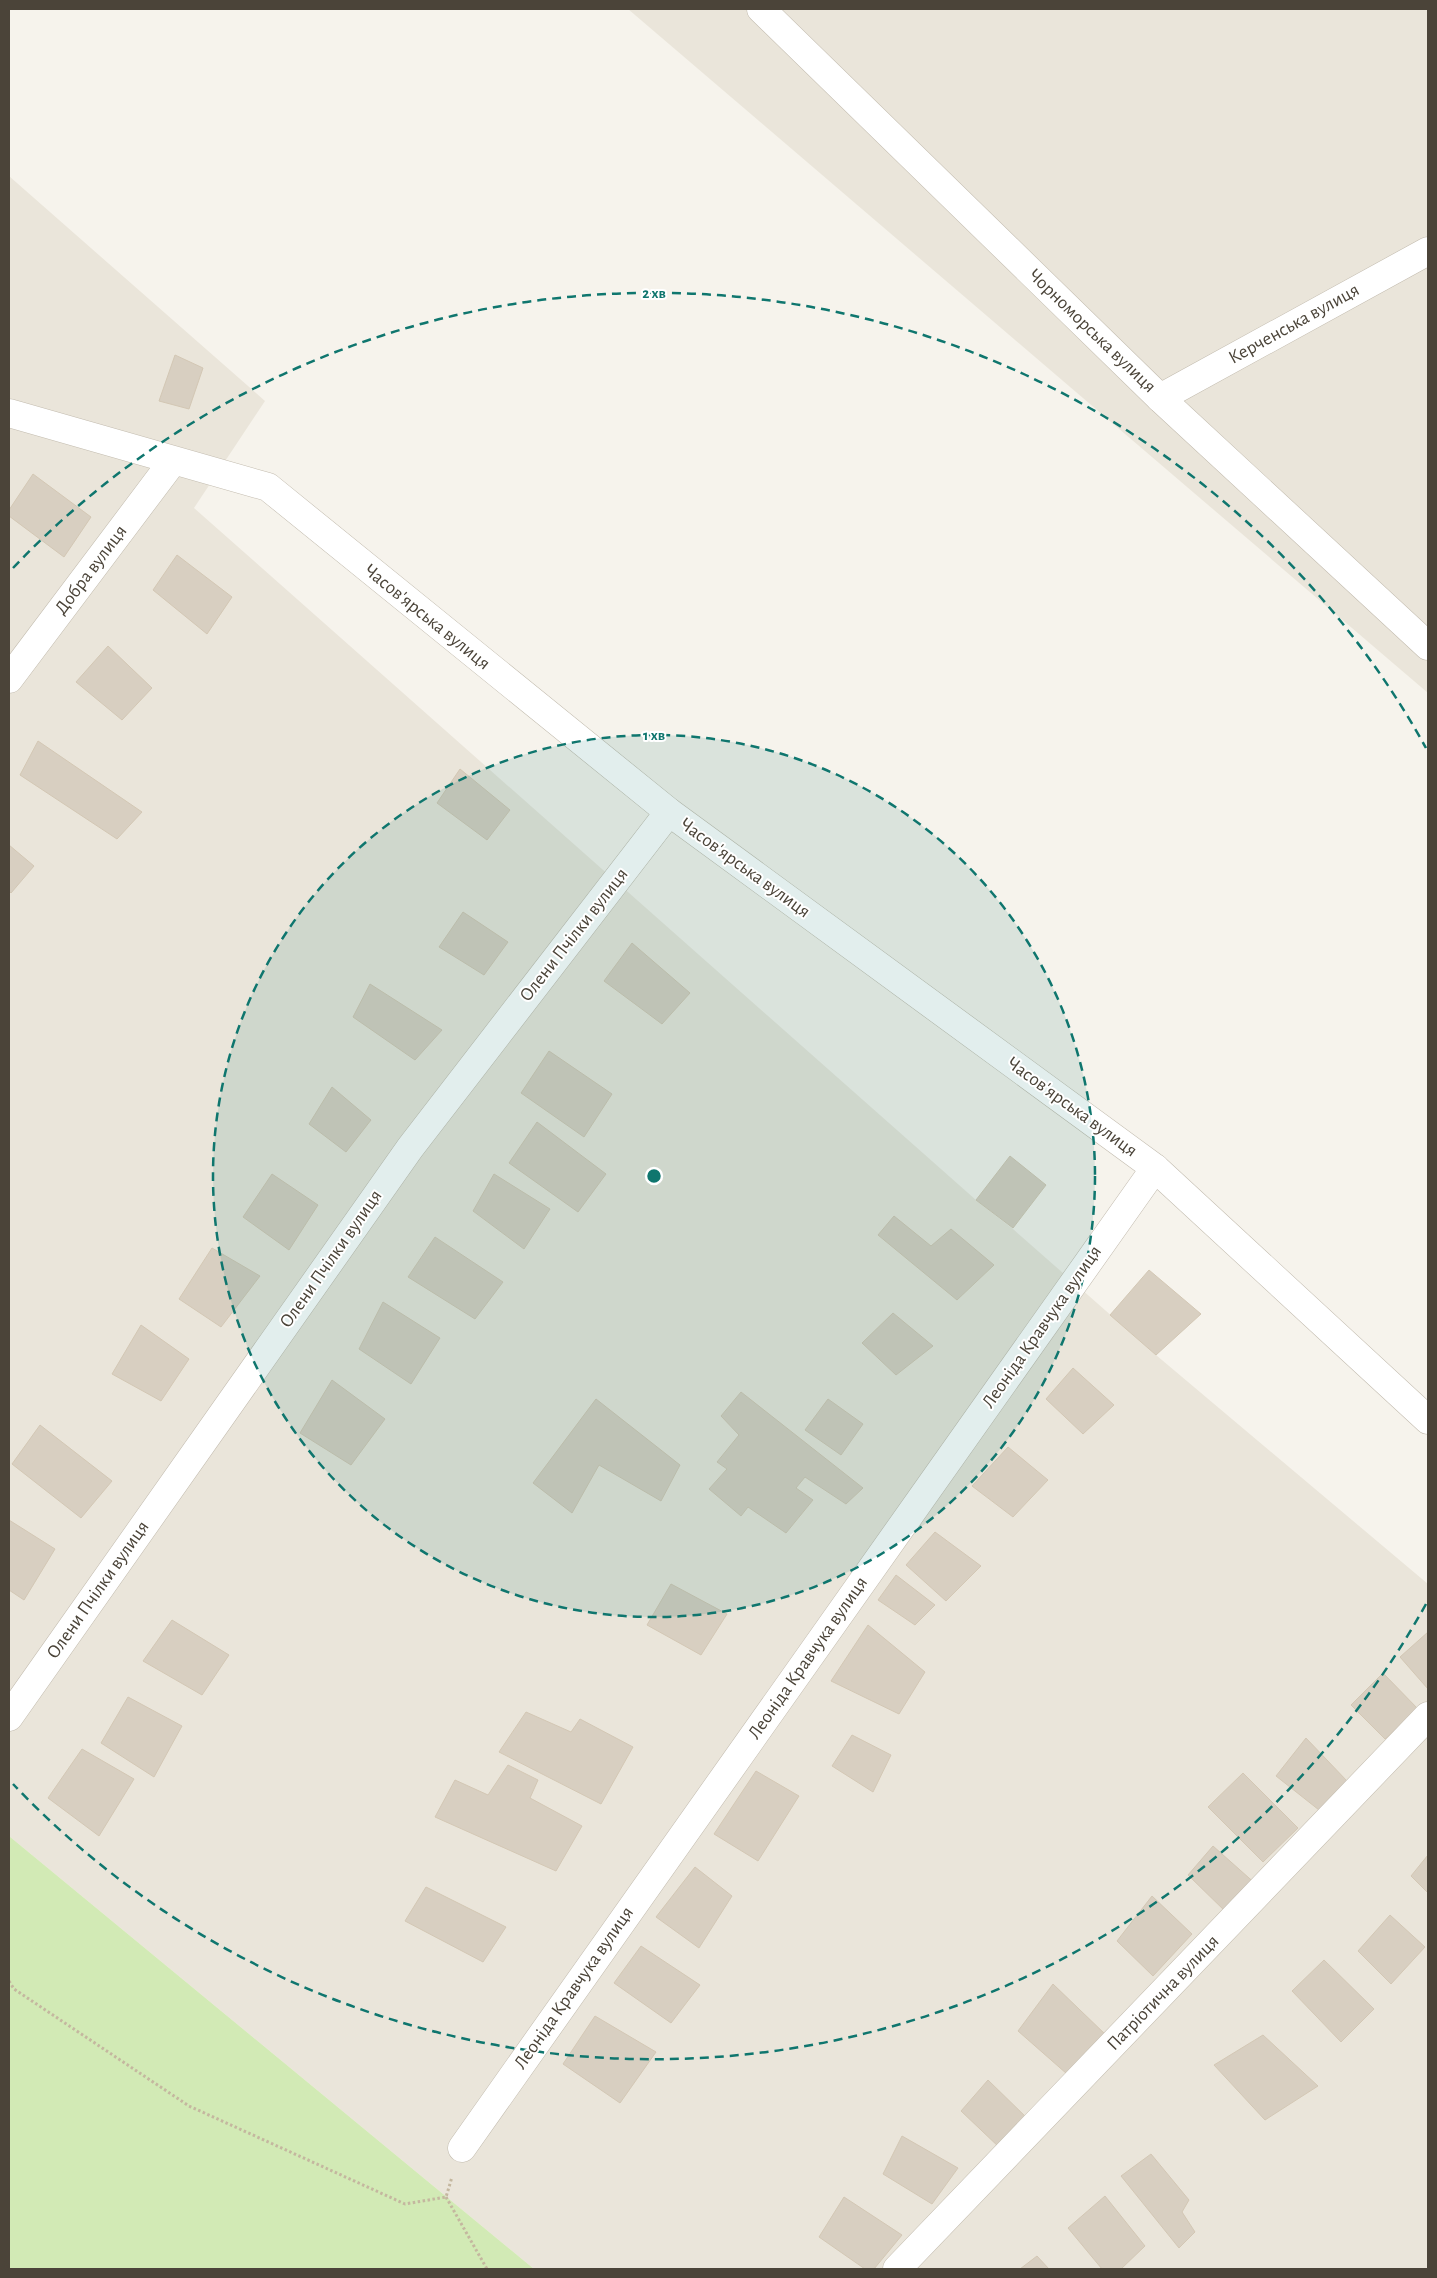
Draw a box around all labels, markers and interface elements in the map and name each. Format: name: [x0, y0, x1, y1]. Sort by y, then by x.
street label: Чорноморська вулиця: [1025, 266, 1159, 396]
street label: Керченська вулиця: [1225, 280, 1363, 368]
text: 2 хв: [642, 286, 666, 301]
street label: Добра вулиця: [51, 522, 131, 618]
street label: Часов'ярська вулиця: [360, 561, 494, 673]
text: 1 хв: [643, 728, 665, 743]
street label: Часов'ярська вулиця: [676, 814, 814, 922]
street label: Олени Пчілки вулиця: [516, 865, 632, 1005]
street label: Часов'ярська вулиця: [1003, 1053, 1141, 1161]
centre of rings: [645, 1167, 663, 1185]
street label: Олени Пчілки вулиця: [276, 1187, 386, 1331]
street label: Леоніда Кравчука вулиця: [979, 1242, 1105, 1412]
street label: Олени Пчілки вулиця: [43, 1518, 153, 1662]
street label: Леоніда Кравчука вулиця: [745, 1573, 871, 1743]
street label: Леоніда Кравчука вулиця: [511, 1903, 637, 2073]
street label: Патріотична вулиця: [1103, 1932, 1223, 2054]

